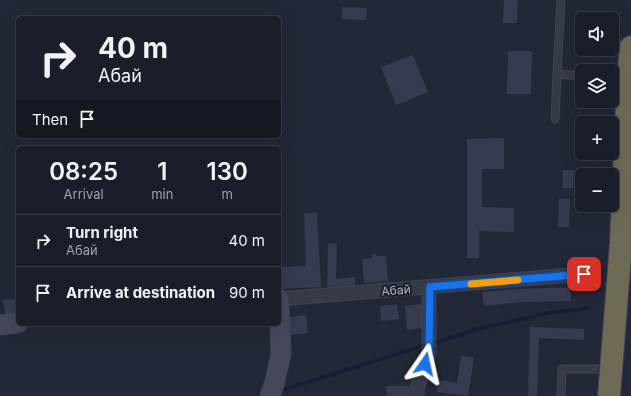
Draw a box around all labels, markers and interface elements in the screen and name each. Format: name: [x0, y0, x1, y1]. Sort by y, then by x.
map controls: [575, 12, 619, 212]
button: sound: [575, 12, 619, 56]
text: 40 m: [98, 31, 168, 65]
icon: right: [32, 32, 84, 84]
button: layers: [575, 64, 619, 108]
text: Абай: [98, 65, 142, 86]
icon: arrive: [76, 108, 98, 130]
text: Then: [32, 110, 68, 129]
button: +: [575, 116, 619, 160]
text: 08:25: [49, 157, 118, 186]
text: 1: [157, 157, 167, 186]
text: 130: [207, 157, 248, 186]
button: −: [575, 168, 619, 212]
text: Arrival: [64, 186, 104, 202]
text: min: [151, 186, 173, 202]
text: m: [222, 186, 233, 202]
text: Turn right: [66, 223, 138, 242]
icon: right: [32, 230, 54, 252]
text: 40 m: [228, 231, 265, 250]
text: Абай: [66, 242, 98, 258]
pin: [567, 257, 601, 291]
icon: arrive: [573, 263, 595, 285]
street label: Абай: [381, 281, 411, 299]
icon: arrive: [32, 282, 54, 304]
text: Arrive at destination: [66, 283, 215, 302]
text: 90 m: [229, 283, 265, 302]
position arrow: [404, 343, 446, 385]

